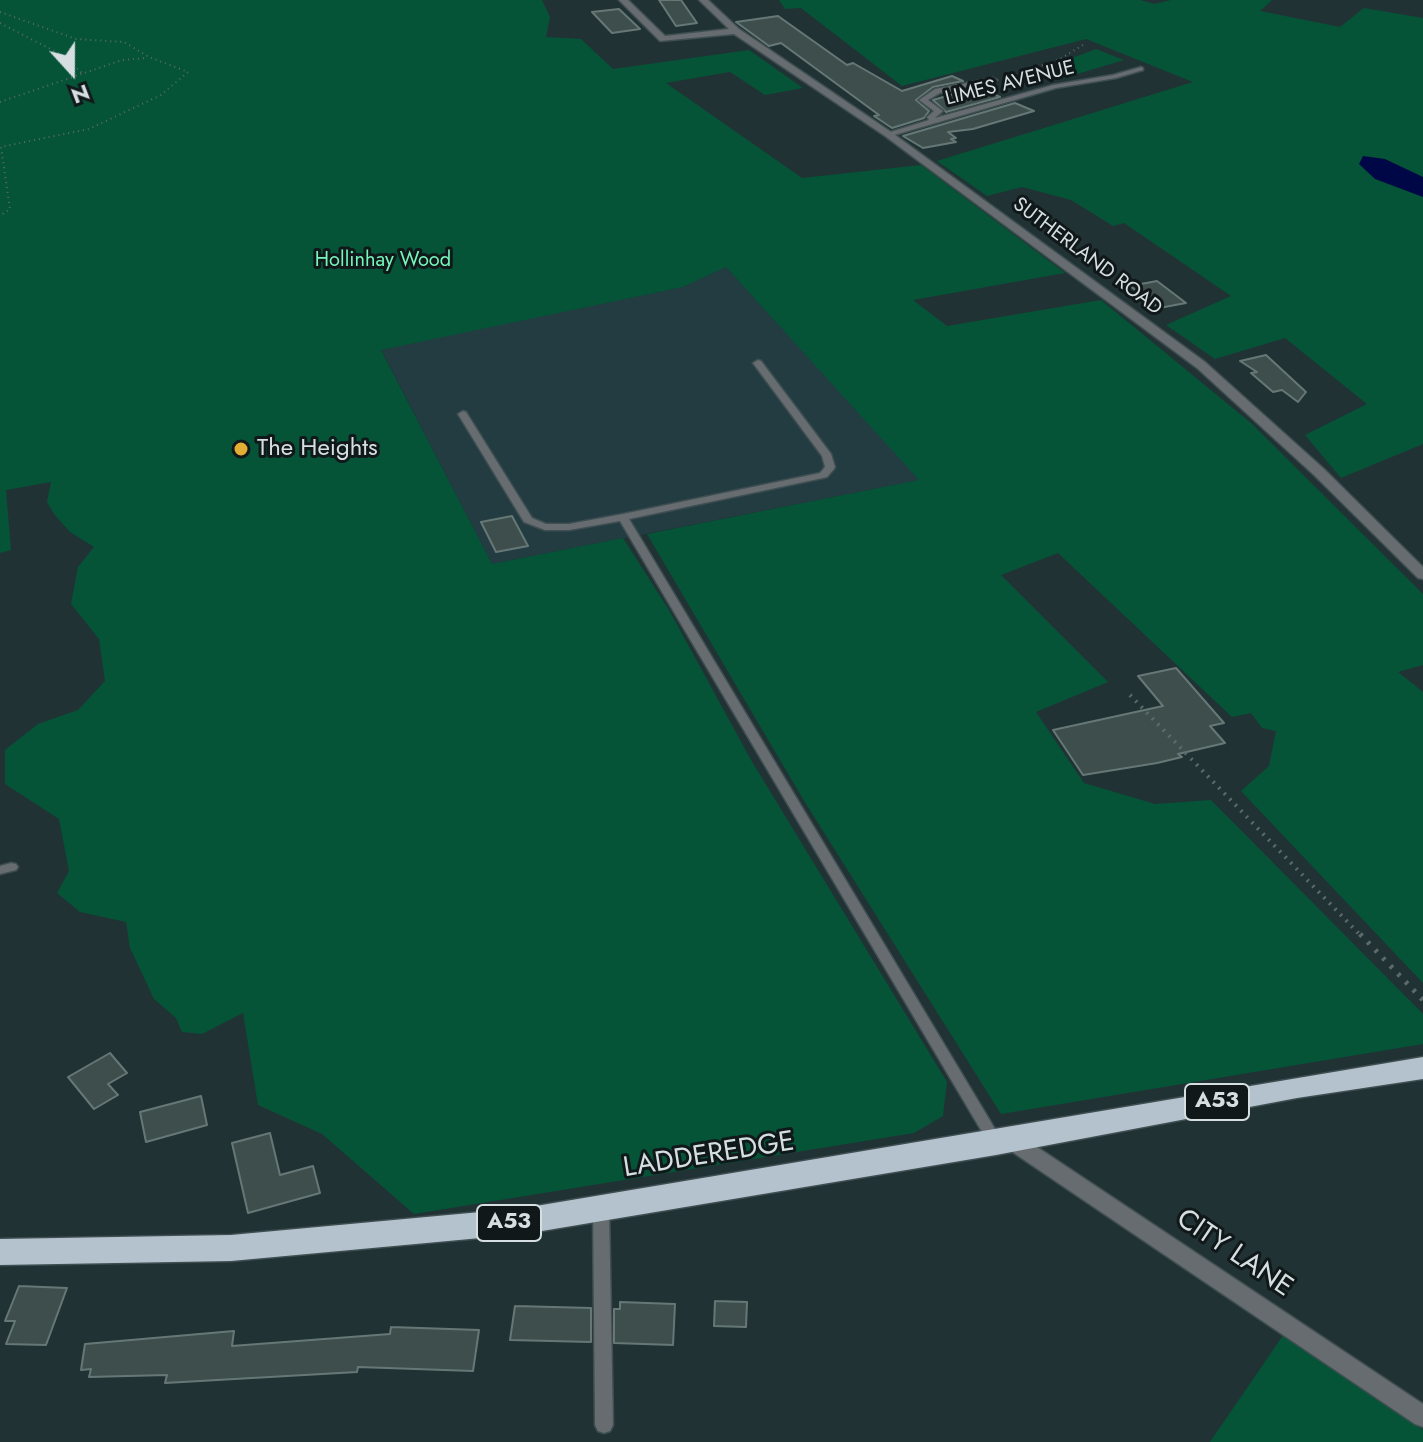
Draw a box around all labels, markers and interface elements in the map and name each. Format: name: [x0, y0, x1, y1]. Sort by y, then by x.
north arrow: [32, 32, 112, 112]
street label: LIMES AVENUE: [943, 56, 1077, 112]
text: N: [67, 76, 94, 112]
street label: SUTHERLAND ROAD: [1008, 193, 1166, 321]
park label: Hollinhay Wood: [315, 249, 451, 273]
place label: The Heights: [257, 435, 378, 463]
marker: The Heights: [232, 440, 250, 458]
road number: A53: [1185, 1084, 1249, 1120]
street label: LADDEREDGE: [621, 1126, 797, 1186]
street label: CITY LANE: [1169, 1203, 1299, 1305]
road number: A53: [477, 1205, 541, 1241]

